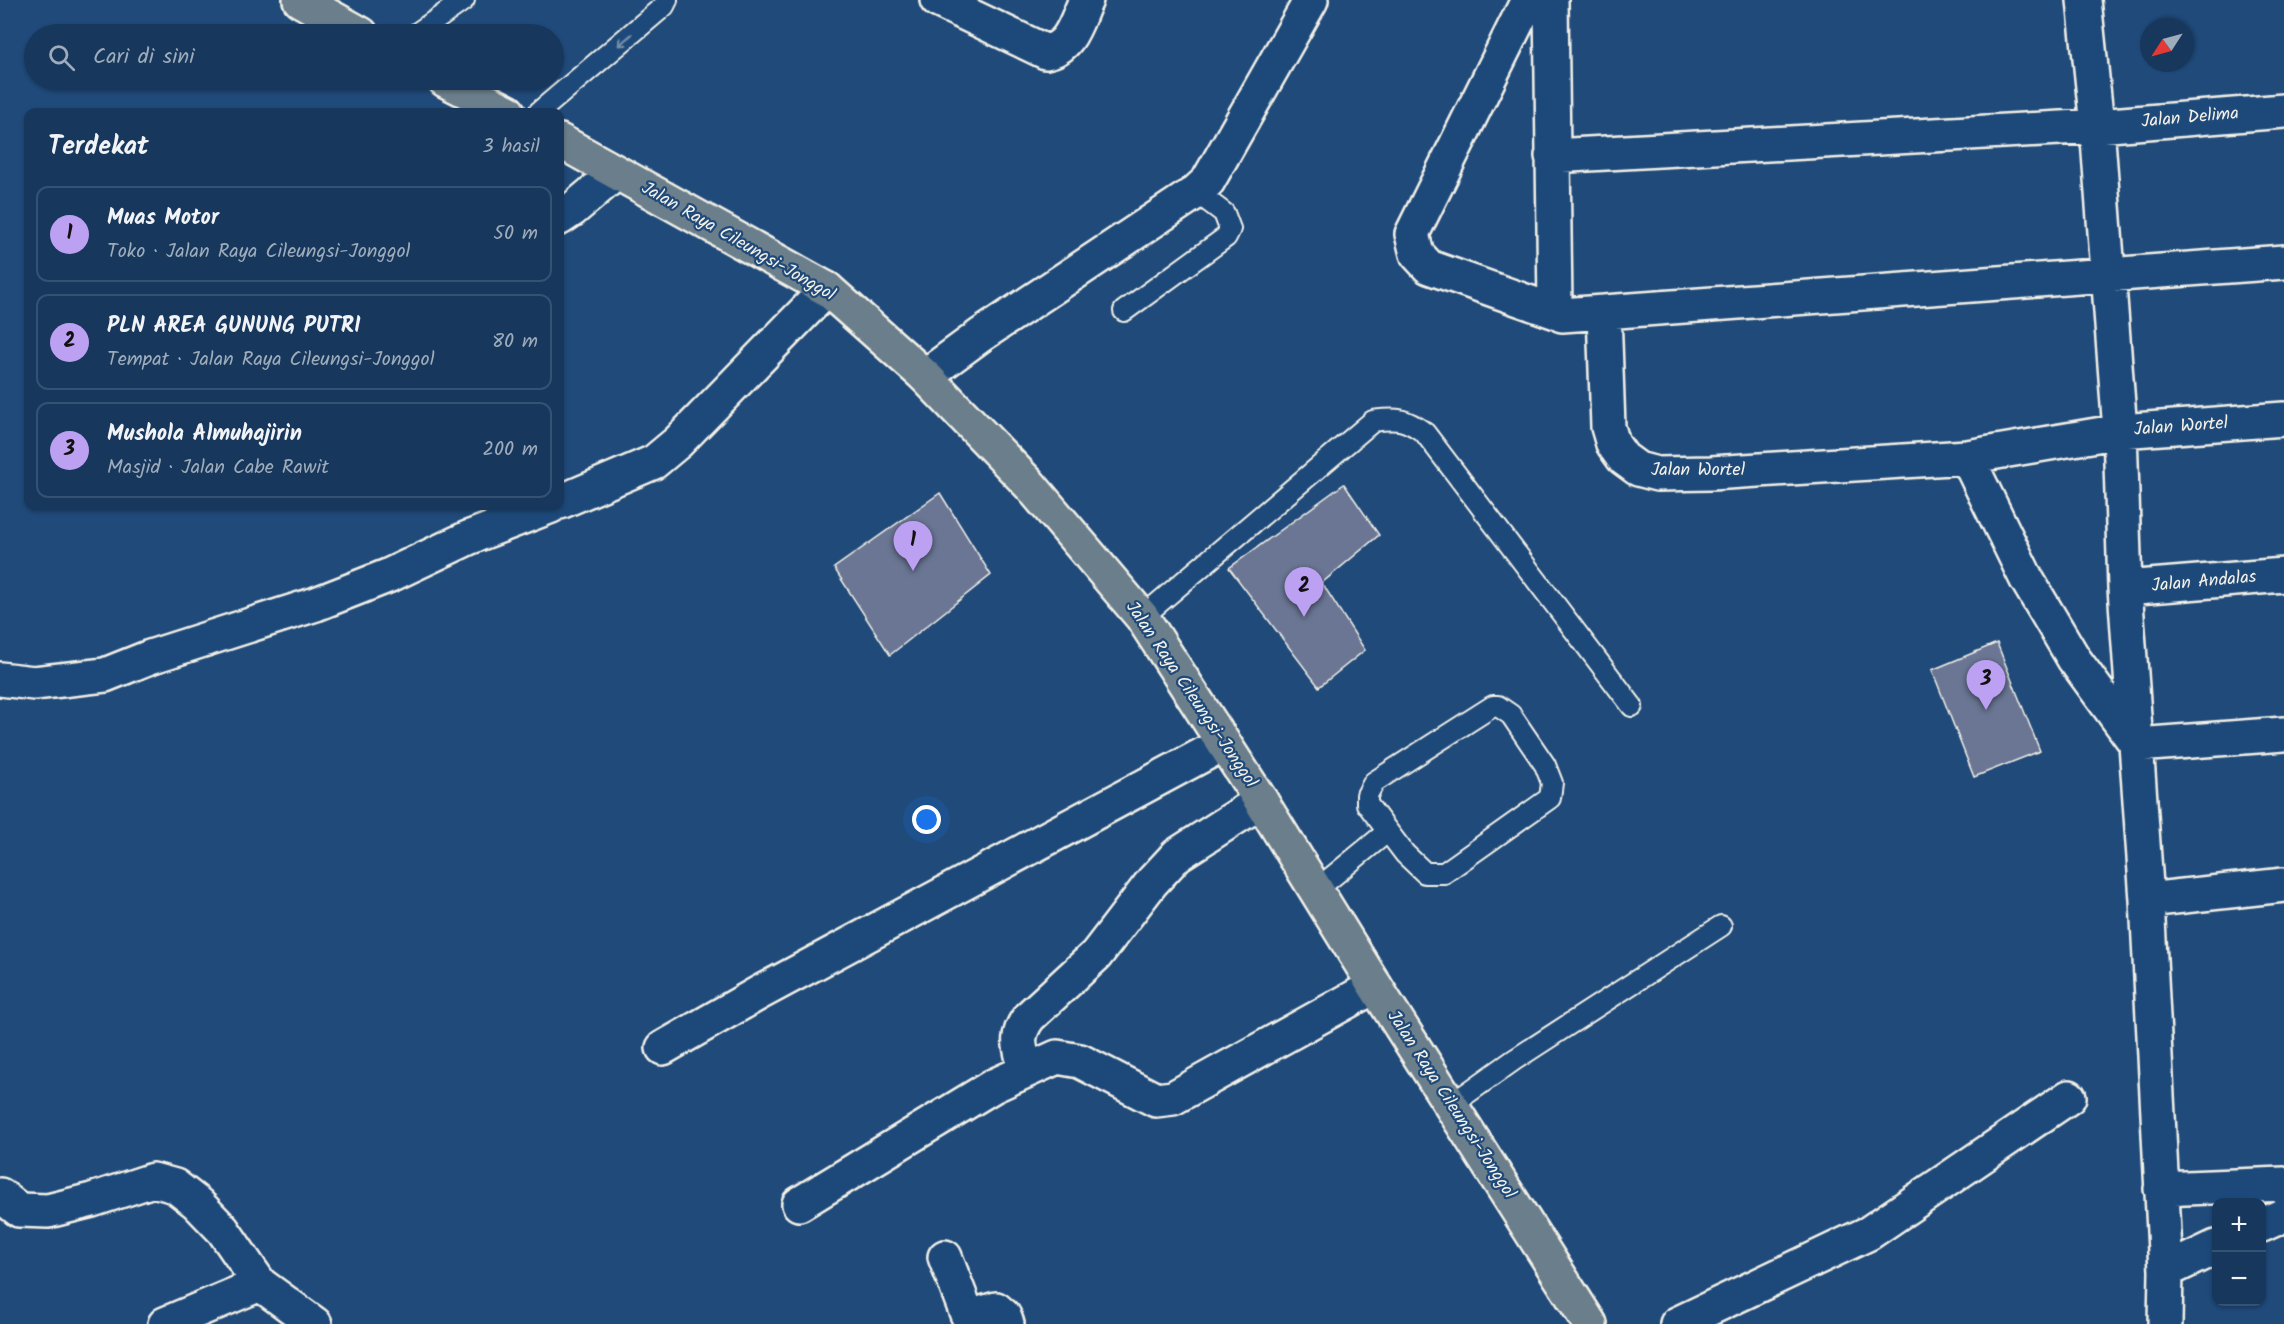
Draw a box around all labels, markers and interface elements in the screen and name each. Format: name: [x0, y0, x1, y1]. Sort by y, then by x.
north arrow: [2140, 18, 2194, 72]
search box: [24, 24, 564, 90]
one-way arrow: [617, 33, 633, 46]
text: Cari di sini: [93, 40, 194, 75]
icon: search: [45, 41, 78, 74]
street label: Jalan Delima: [2140, 99, 2240, 137]
text: Terdekat: [48, 126, 149, 168]
text: 3 hasil: [482, 131, 540, 163]
street label: Jalan Raya Cileungsi-Jonggol: [635, 174, 841, 310]
text: Muas Motor: [107, 201, 219, 236]
text: 1: [66, 218, 73, 250]
text: 50 m: [493, 218, 538, 250]
text: Toko · Jalan Raya Cileungsi-Jonggol: [107, 236, 410, 268]
text: PLN AREA GUNUNG PUTRI: [107, 309, 361, 344]
text: 2: [64, 326, 75, 358]
text: 80 m: [492, 326, 538, 358]
text: Tempat · Jalan Raya Cileungsi-Jonggol: [107, 344, 435, 376]
street label: Jalan Wortel: [2133, 409, 2230, 445]
text: Mushola Almuhajirin: [107, 417, 302, 452]
text: 3: [64, 434, 75, 466]
text: 200 m: [482, 434, 538, 466]
text: Masjid · Jalan Cabe Rawit: [107, 452, 329, 484]
street label: Jalan Wortel: [1651, 456, 1746, 485]
pin: 1: [894, 522, 932, 571]
street label: Jalan Andalas: [2150, 563, 2258, 601]
pin: 2: [1284, 568, 1324, 617]
street label: Jalan Raya Cileungsi-Jonggol: [1117, 596, 1265, 795]
pin: 3: [1966, 660, 2006, 710]
your location: [912, 805, 941, 834]
street label: Jalan Raya Cileungsi-Jonggol: [1379, 1005, 1523, 1206]
map controls: [2212, 1198, 2266, 1306]
button: +: [2212, 1198, 2266, 1252]
button: −: [2212, 1252, 2266, 1306]

